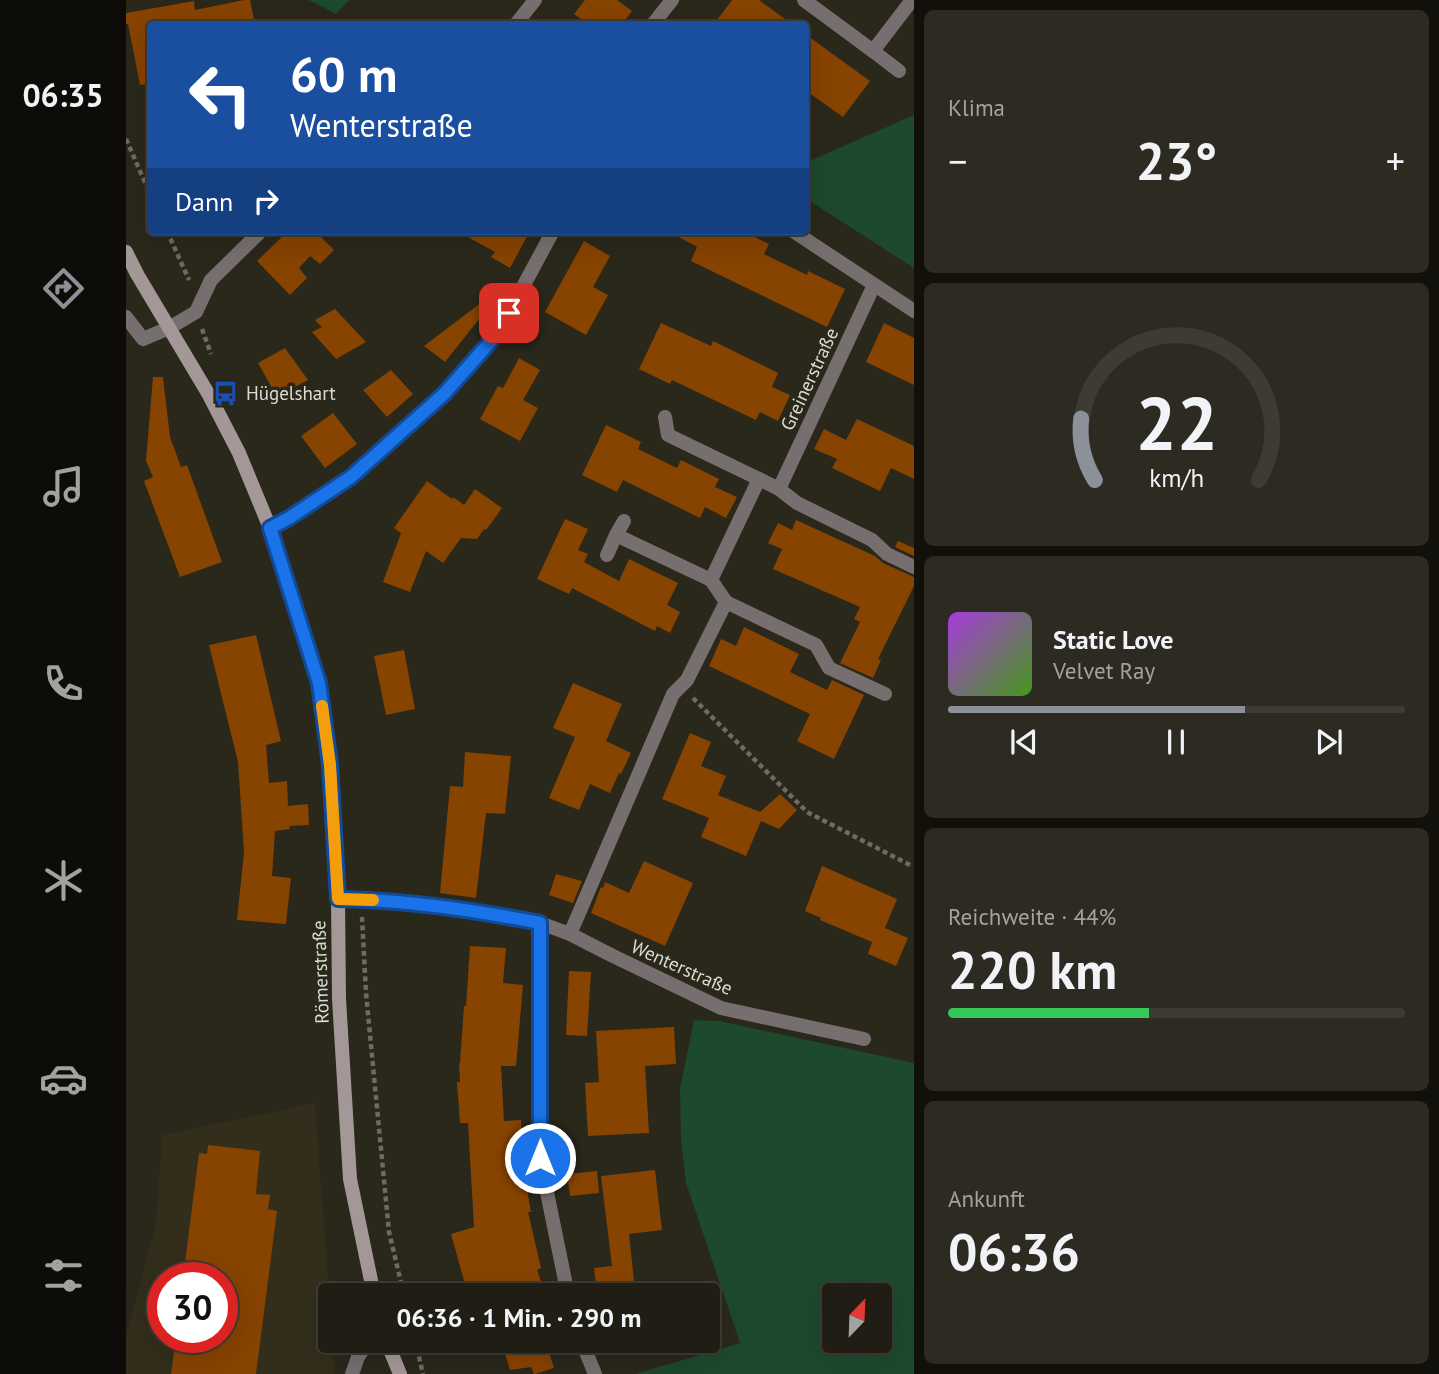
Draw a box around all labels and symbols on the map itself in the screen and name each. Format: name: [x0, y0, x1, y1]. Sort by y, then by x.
pin: [479, 283, 539, 343]
street label: Greinerstraße: [775, 324, 843, 434]
bus stop icon: Hügelshart: [212, 379, 240, 407]
place label: Hügelshart: [246, 381, 336, 405]
street label: Römerstraße: [306, 920, 334, 1024]
street label: Wenterstraße: [628, 934, 736, 1000]
position arrow: [503, 1121, 577, 1195]
speed limit sign: 30: [147, 1262, 238, 1353]
north arrow: [822, 1283, 892, 1353]

